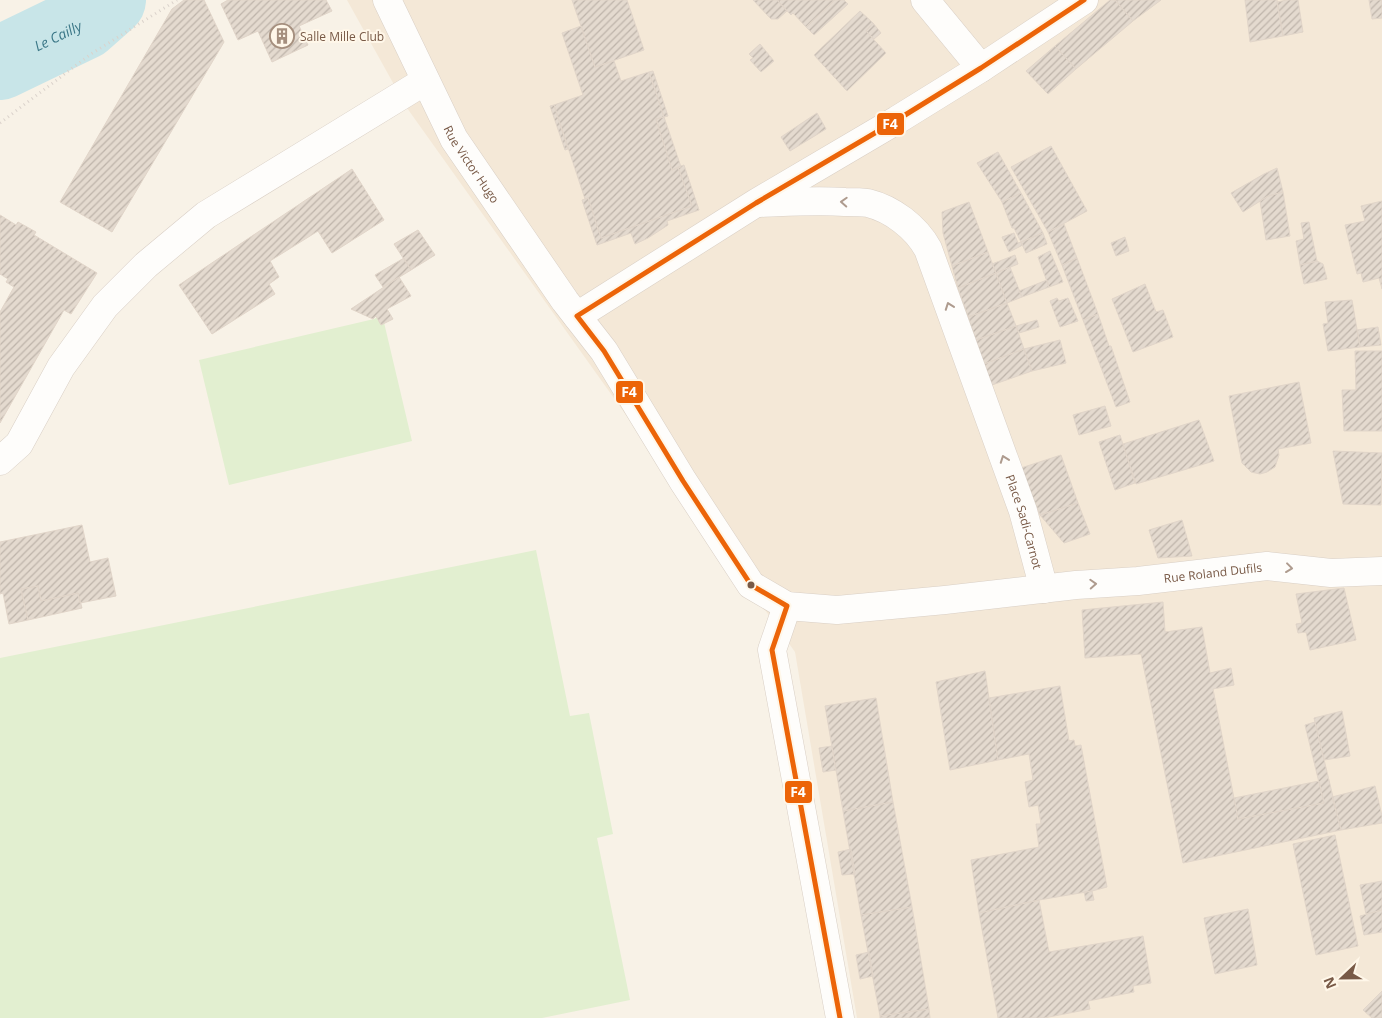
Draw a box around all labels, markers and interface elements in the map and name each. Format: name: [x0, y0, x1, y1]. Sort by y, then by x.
water label: Le Cailly: [31, 15, 86, 55]
building icon: Salle Mille Club: [269, 23, 295, 49]
place label: Salle Mille Club: [300, 28, 384, 45]
line badge: F4: [876, 112, 905, 136]
text: F4: [882, 114, 898, 133]
street label: Rue Victor Hugo: [440, 122, 504, 206]
one-way arrow: [840, 196, 848, 207]
one-way arrow: [945, 303, 955, 311]
line badge: F4: [615, 380, 644, 404]
text: F4: [621, 382, 637, 401]
one-way arrow: [1000, 455, 1010, 464]
street label: Place Sadi-Carnot: [1002, 472, 1047, 571]
street label: Rue Roland Dufils: [1163, 558, 1263, 586]
one-way arrow: [1285, 562, 1293, 573]
one-way arrow: [1089, 579, 1097, 590]
unlabelled marker: [746, 580, 756, 590]
line badge: F4: [784, 780, 813, 804]
text: F4: [790, 782, 806, 801]
north arrow: [1317, 953, 1367, 1003]
text: N: [1319, 974, 1340, 992]

